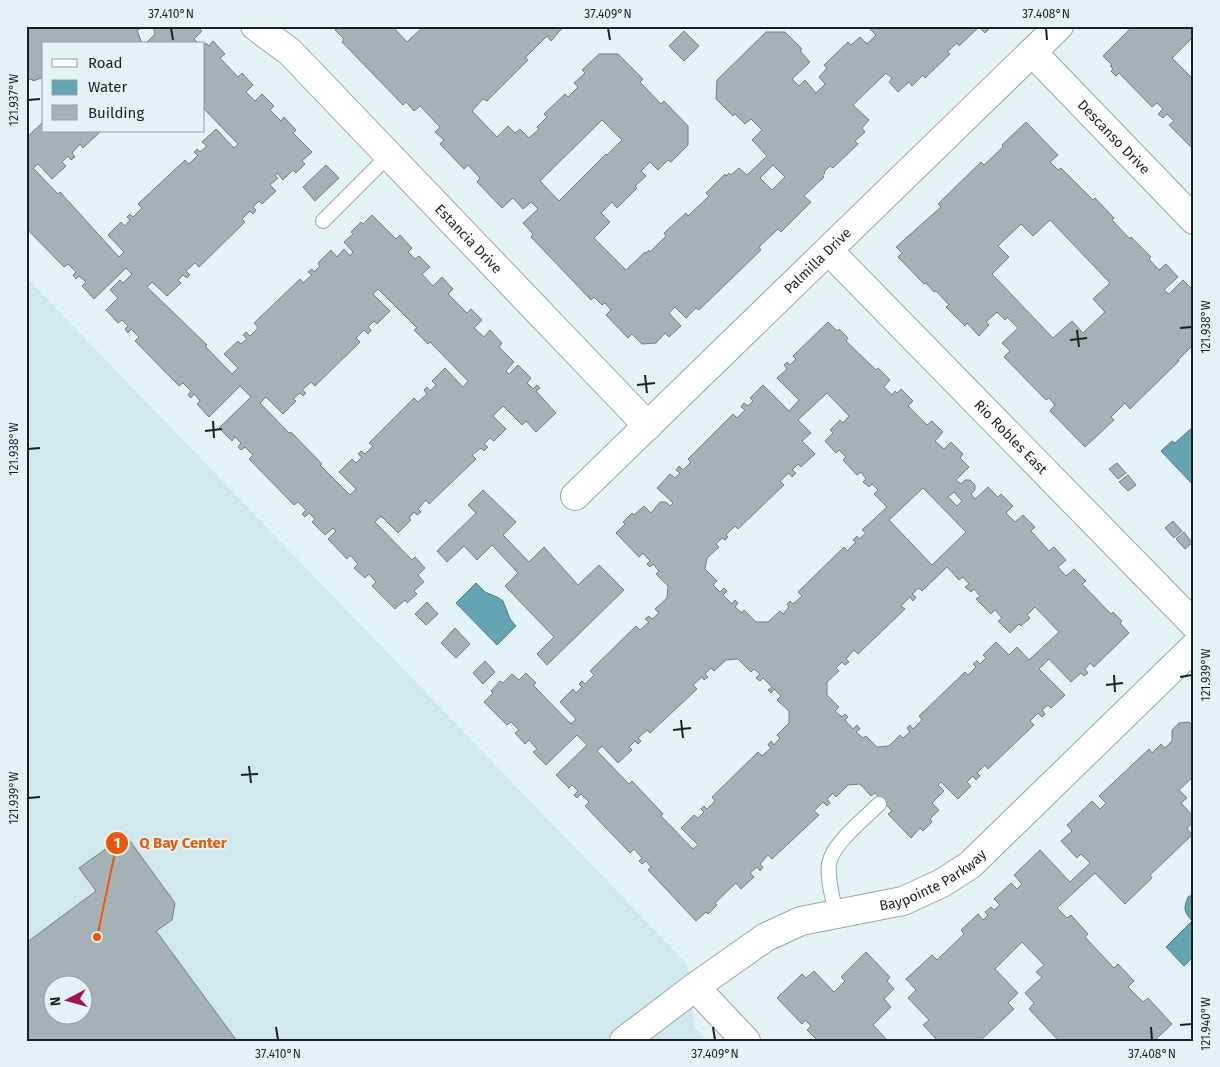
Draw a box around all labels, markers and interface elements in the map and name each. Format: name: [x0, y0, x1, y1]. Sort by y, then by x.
text: 37.410°N: [148, 7, 194, 21]
text: 37.409°N: [584, 7, 632, 21]
text: 37.408°N: [1022, 7, 1070, 21]
legend: [42, 42, 205, 132]
text: Road: [88, 54, 123, 72]
text: 121.937°W: [7, 74, 21, 126]
text: Water: [88, 78, 127, 96]
street label: Descanso Drive: [1074, 96, 1153, 178]
text: Building: [88, 104, 144, 122]
street label: Estancia Drive: [431, 201, 505, 277]
street label: Palmilla Drive: [781, 224, 855, 297]
text: 121.938°W: [1199, 300, 1213, 354]
street label: Rio Robles East: [970, 396, 1051, 479]
text: 121.938°W: [7, 422, 21, 476]
text: 121.939°W: [1199, 648, 1213, 702]
text: 121.939°W: [7, 771, 21, 825]
callout: Q Bay Center: [104, 828, 237, 858]
text: 1: [114, 834, 120, 852]
text: Q Bay Center: [139, 834, 228, 852]
street label: Baypointe Parkway: [878, 846, 990, 914]
north arrow: [42, 974, 92, 1024]
text: N: [47, 996, 65, 1007]
text: 121.940°W: [1199, 997, 1213, 1051]
text: 37.410°N: [255, 1047, 301, 1061]
text: 37.409°N: [691, 1047, 739, 1061]
text: 37.408°N: [1128, 1047, 1176, 1061]

